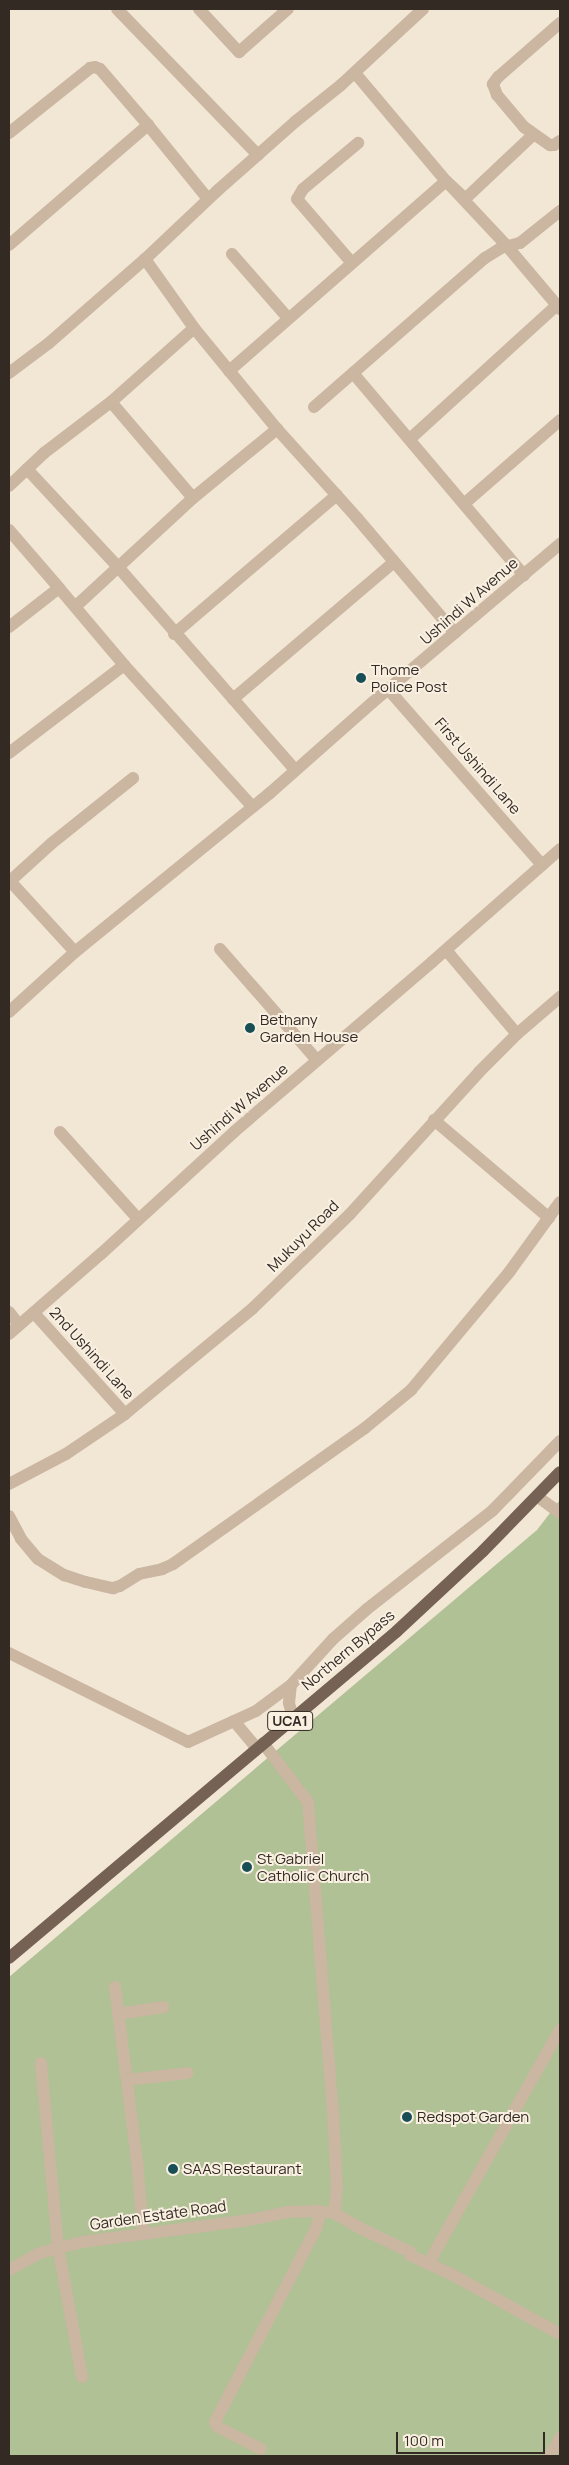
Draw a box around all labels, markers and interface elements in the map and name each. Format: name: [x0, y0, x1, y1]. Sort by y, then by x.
street label: Ushindi W Avenue: [417, 554, 521, 648]
place label: Thome Police Post: [371, 660, 447, 695]
marker: Thome Police Post: [355, 672, 367, 684]
street label: First Ushindi Lane: [431, 714, 525, 818]
place label: Bethany Garden House: [260, 1010, 358, 1045]
marker: Bethany Garden House: [244, 1022, 256, 1034]
street label: Ushindi W Avenue: [187, 1060, 291, 1154]
street label: Mukuyu Road: [264, 1197, 342, 1275]
street label: 2nd Ushindi Lane: [46, 1303, 138, 1403]
street label: Northern Bypass: [298, 1606, 398, 1694]
road number: UCA1: [266, 1710, 314, 1732]
place label: St Gabriel Catholic Church: [257, 1849, 369, 1884]
marker: St Gabriel Catholic Church: [241, 1861, 253, 1873]
place label: Redspot Garden: [417, 2108, 529, 2126]
marker: Redspot Garden: [401, 2111, 413, 2123]
place label: SAAS Restaurant: [183, 2160, 301, 2178]
marker: SAAS Restaurant: [167, 2163, 179, 2175]
street label: Garden Estate Road: [89, 2197, 227, 2233]
scale bar: [399, 2422, 548, 2454]
text: 100 m: [404, 2430, 444, 2451]

